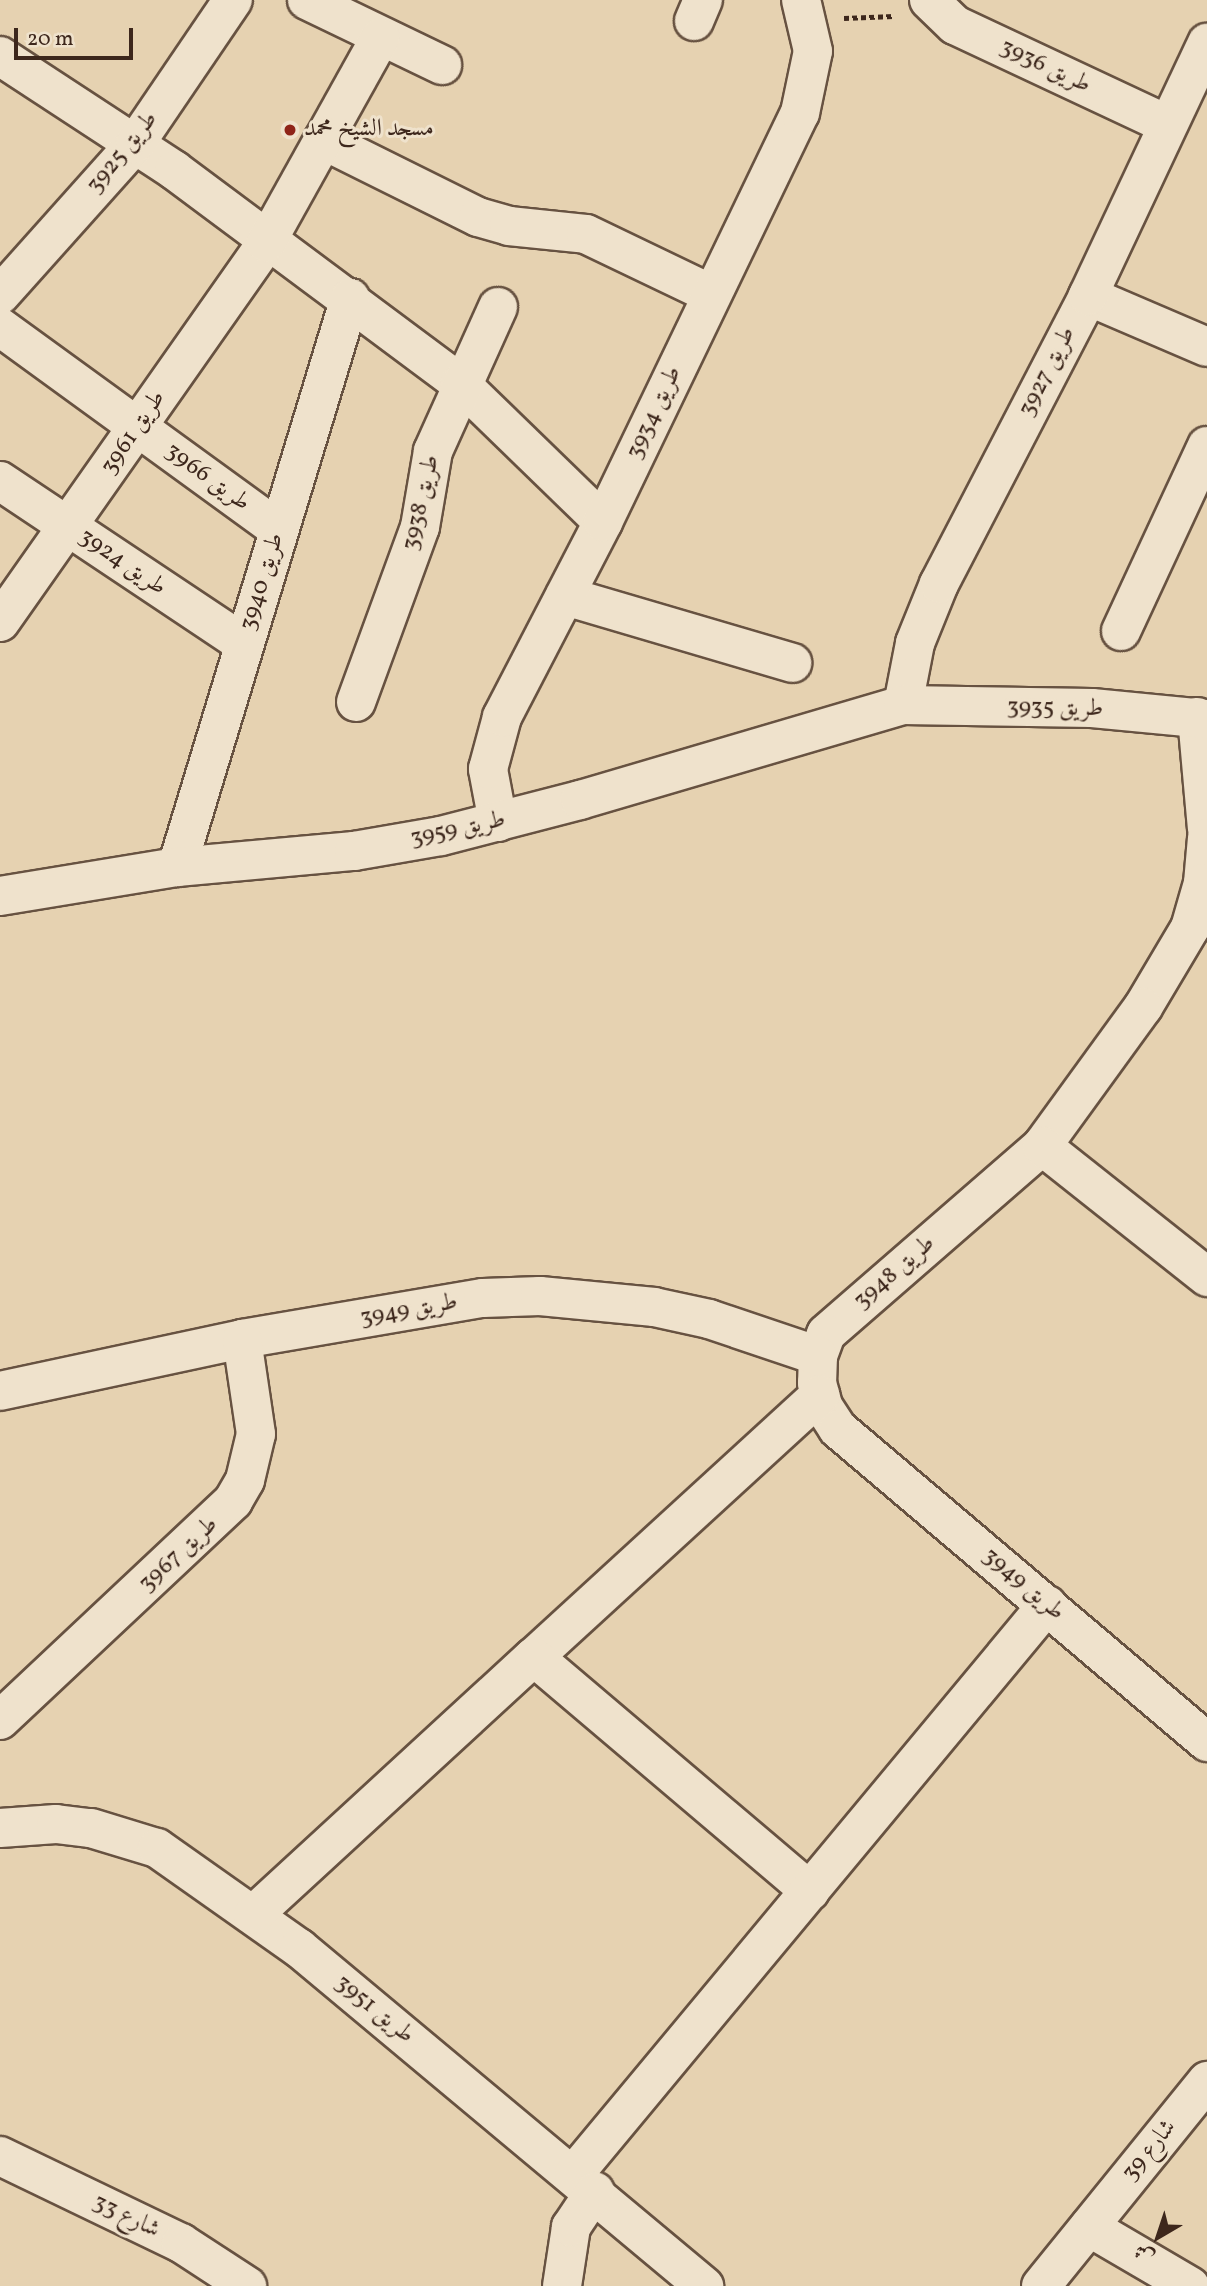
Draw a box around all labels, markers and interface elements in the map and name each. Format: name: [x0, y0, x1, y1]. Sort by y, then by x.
scale bar: [18, 14, 136, 58]
text: 20 m: [27, 25, 73, 54]
street label: طريق 3936: [995, 33, 1095, 101]
street label: طريق 3925: [81, 106, 165, 200]
place label: مسجد الشيخ محمد: [304, 116, 434, 144]
marker: مسجد الشيخ محمد: [282, 122, 298, 138]
street label: طريق 3927: [1013, 322, 1083, 422]
street label: طريق 3934: [621, 362, 689, 464]
street label: طريق 3961: [95, 385, 173, 481]
street label: طريق 3966: [159, 437, 255, 519]
street label: طريق 3938: [397, 452, 447, 554]
street label: طريق 3924: [73, 523, 171, 603]
street label: طريق 3940: [235, 530, 291, 634]
street label: طريق 3935: [1007, 694, 1103, 724]
street label: طريق 3959: [408, 806, 508, 854]
street label: طريق 3948: [848, 1230, 942, 1316]
street label: طريق 3949: [358, 1288, 460, 1334]
street label: طريق 3967: [133, 1511, 225, 1599]
street label: طريق 3949: [976, 1542, 1070, 1628]
street label: طريق 3951: [329, 1969, 419, 2051]
street label: شارع 39: [1117, 2114, 1183, 2188]
street label: شارع 33: [88, 2189, 164, 2245]
north arrow: [1123, 2202, 1193, 2272]
text: ش: [1129, 2237, 1160, 2269]

